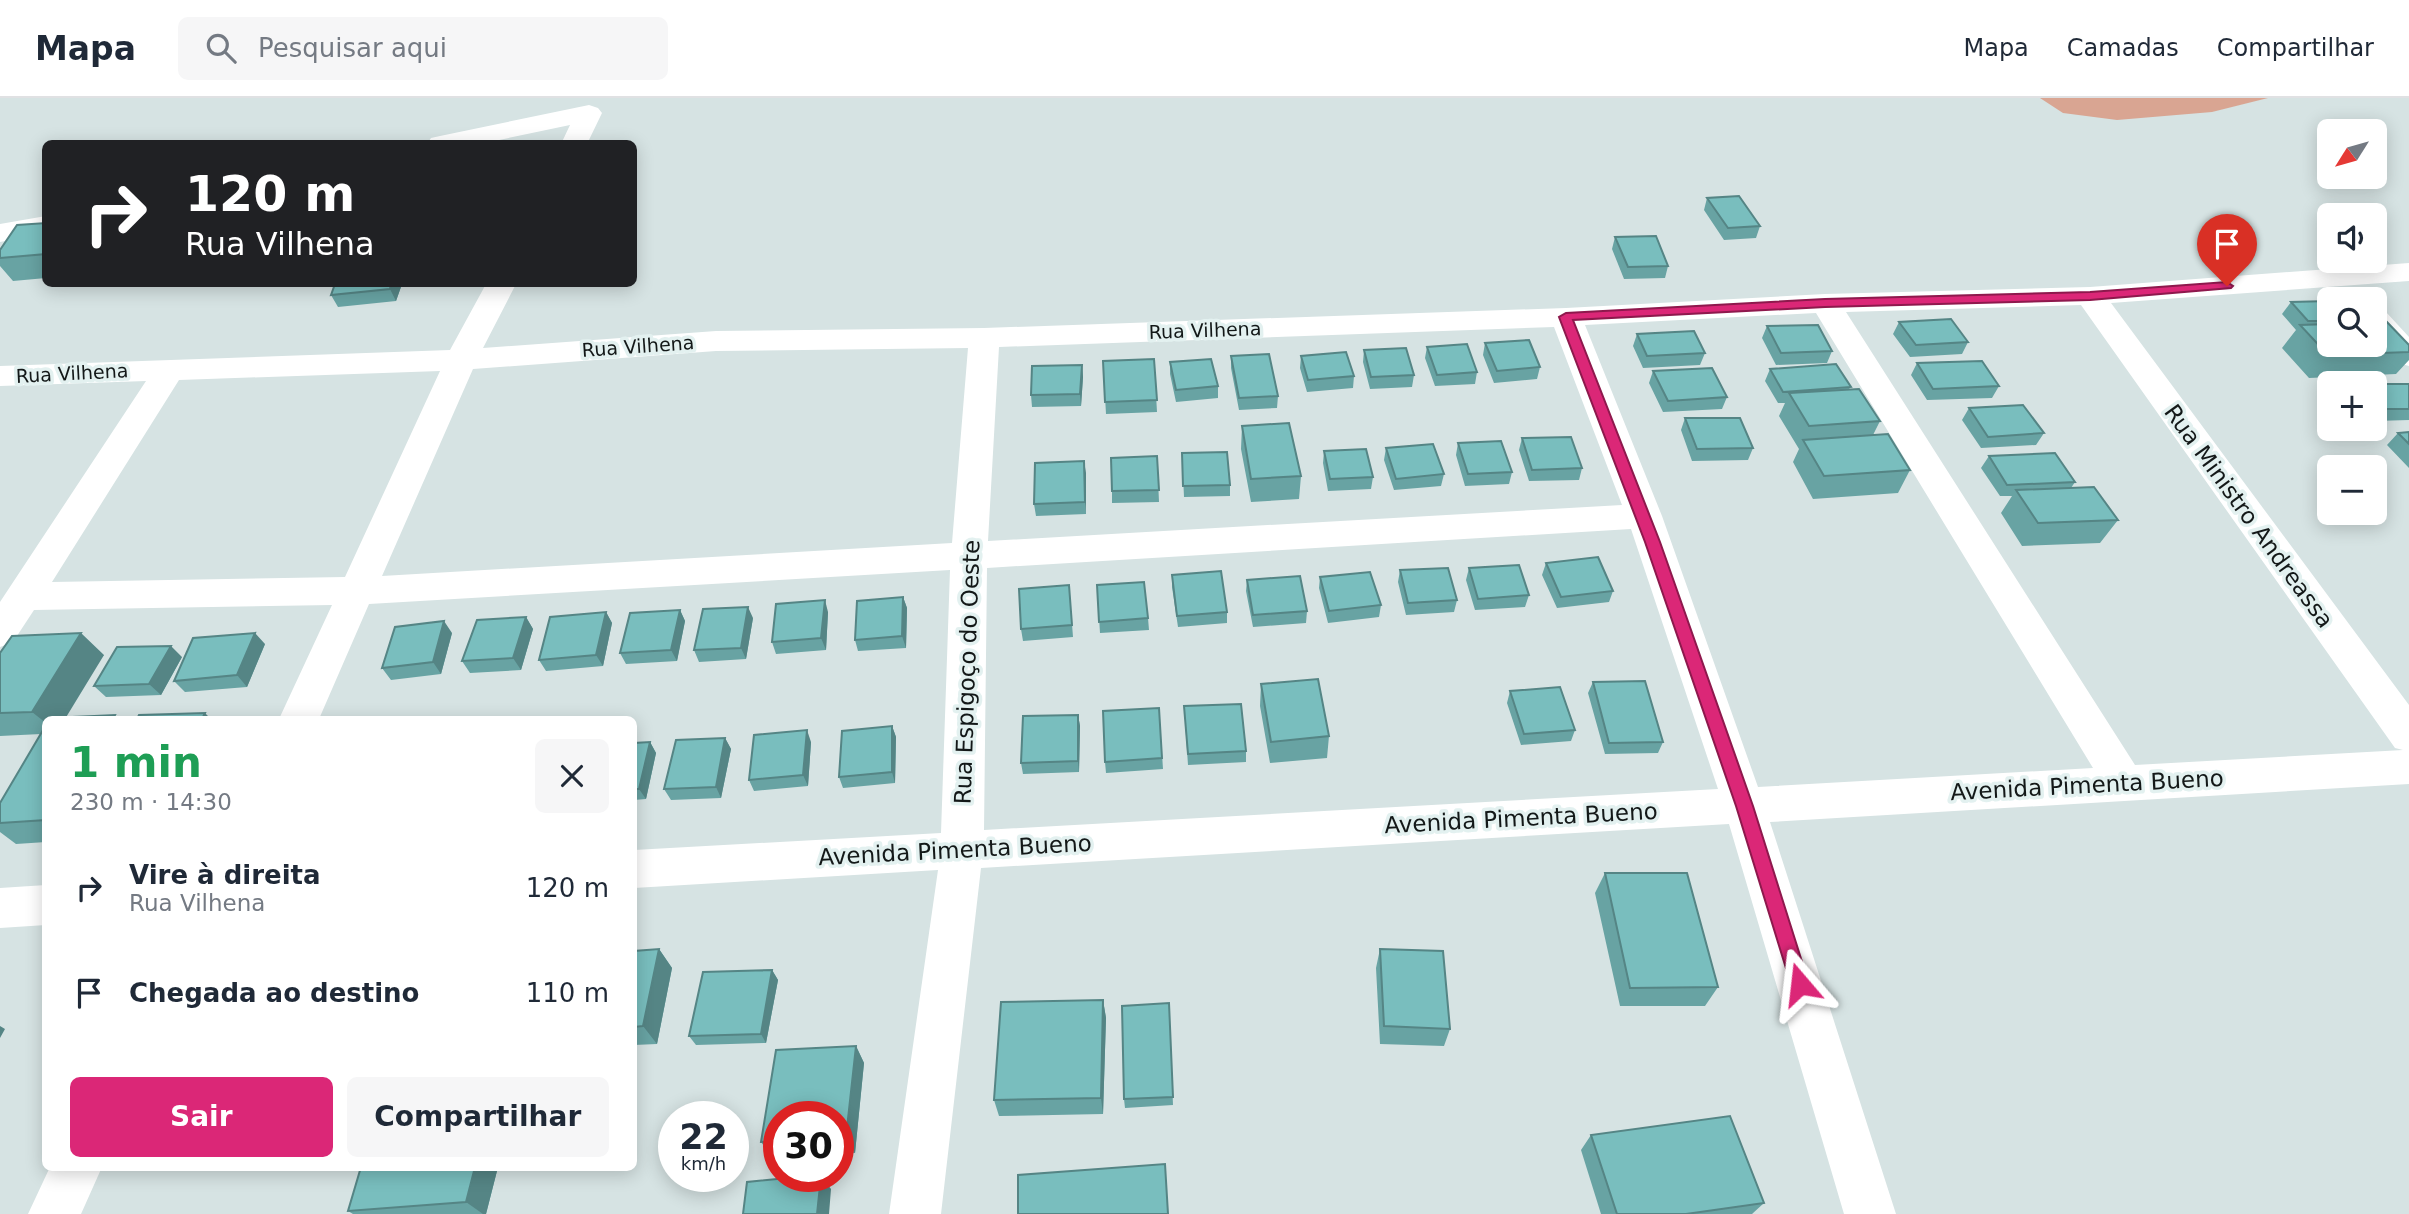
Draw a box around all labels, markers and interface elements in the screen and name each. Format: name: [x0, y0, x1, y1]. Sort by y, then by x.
search box: [178, 17, 668, 80]
text: Mapa: [35, 29, 136, 68]
icon: search: [202, 29, 240, 67]
text: Pesquisar aqui: [258, 33, 447, 63]
text: Mapa: [1963, 34, 2029, 62]
text: Camadas: [2067, 34, 2179, 62]
text: Compartilhar: [2217, 34, 2374, 62]
north arrow: [2317, 119, 2387, 189]
map controls: [2317, 119, 2387, 525]
text: 120 m: [185, 166, 355, 223]
icon: right: [70, 168, 161, 259]
button: sound: [2317, 203, 2387, 273]
pin: [2197, 214, 2257, 286]
text: Rua Vilhena: [185, 225, 375, 263]
icon: arrive: [2208, 225, 2246, 263]
button: search: [2317, 287, 2387, 357]
street label: Rua Vilhena: [1148, 317, 1262, 343]
street label: Rua Vilhena: [581, 331, 695, 361]
street label: Rua Vilhena: [15, 359, 129, 387]
button: +: [2317, 371, 2387, 441]
street label: Rua Ministro Andreassa: [2159, 399, 2339, 633]
button: −: [2317, 455, 2387, 525]
street label: Rua Espigoço do Oeste: [949, 539, 985, 805]
text: 1 min: [70, 738, 202, 787]
button: close: [535, 739, 609, 813]
street label: Avenida Pimenta Bueno: [1950, 765, 2224, 805]
text: 230 m · 14:30: [70, 789, 232, 815]
street label: Avenida Pimenta Bueno: [1384, 798, 1658, 838]
street label: Avenida Pimenta Bueno: [818, 830, 1092, 870]
text: Vire à direita: [129, 860, 321, 890]
icon: right: [70, 869, 108, 907]
text: 120 m: [526, 873, 609, 903]
text: Rua Vilhena: [129, 890, 265, 916]
position arrow: [1763, 947, 1837, 1021]
icon: arrive: [70, 974, 108, 1012]
text: Chegada ao destino: [129, 978, 419, 1008]
text: 110 m: [526, 978, 609, 1008]
button: Sair: [70, 1077, 333, 1157]
button: Compartilhar: [347, 1077, 609, 1157]
speed limit sign: 30: [763, 1101, 854, 1192]
text: 22: [679, 1117, 728, 1157]
text: km/h: [681, 1153, 726, 1174]

